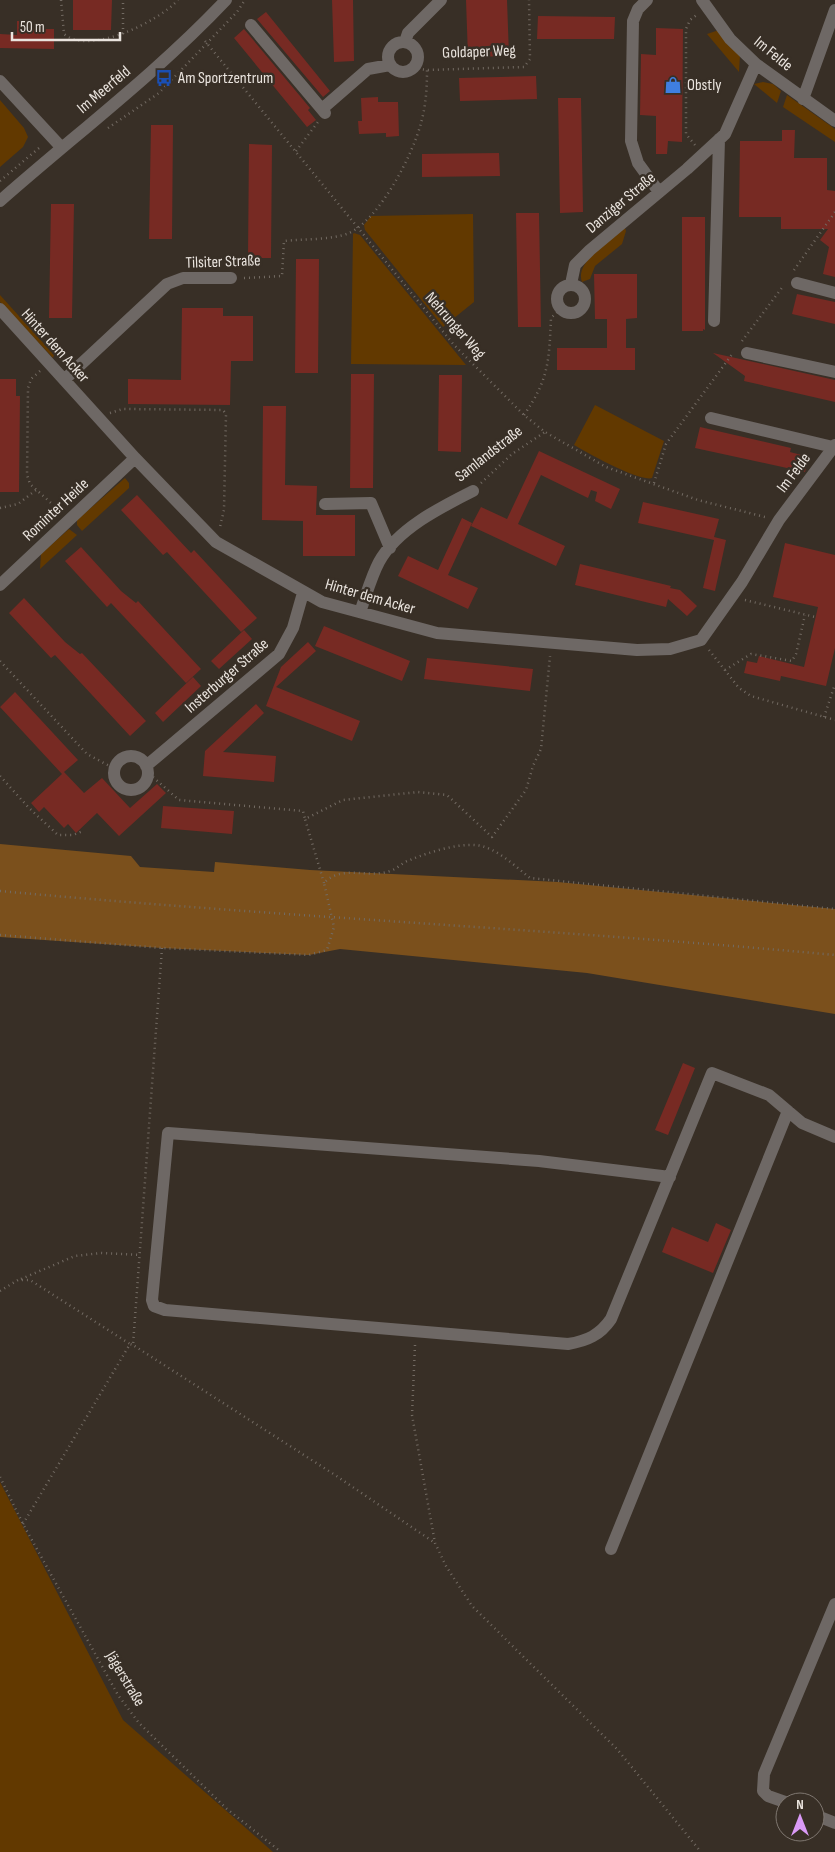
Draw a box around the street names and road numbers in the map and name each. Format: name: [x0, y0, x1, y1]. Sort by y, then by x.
street label: Im Felde: [750, 33, 796, 75]
street label: Goldaper Weg: [442, 41, 516, 63]
street label: Im Meerfeld: [74, 62, 134, 118]
street label: Danziger Straße: [582, 168, 660, 238]
street label: Tilsiter Straße: [185, 251, 261, 273]
street label: Nehrunger Weg: [421, 289, 489, 363]
street label: Hinter dem Acker: [17, 305, 93, 387]
street label: Samlandstraße: [452, 422, 526, 486]
street label: Im Felde: [773, 450, 815, 496]
street label: Rominter Heide: [19, 475, 93, 545]
street label: Hinter dem Acker: [323, 575, 418, 619]
street label: Insterburger Straße: [181, 635, 273, 717]
street label: Jägerstraße: [101, 1647, 149, 1710]

